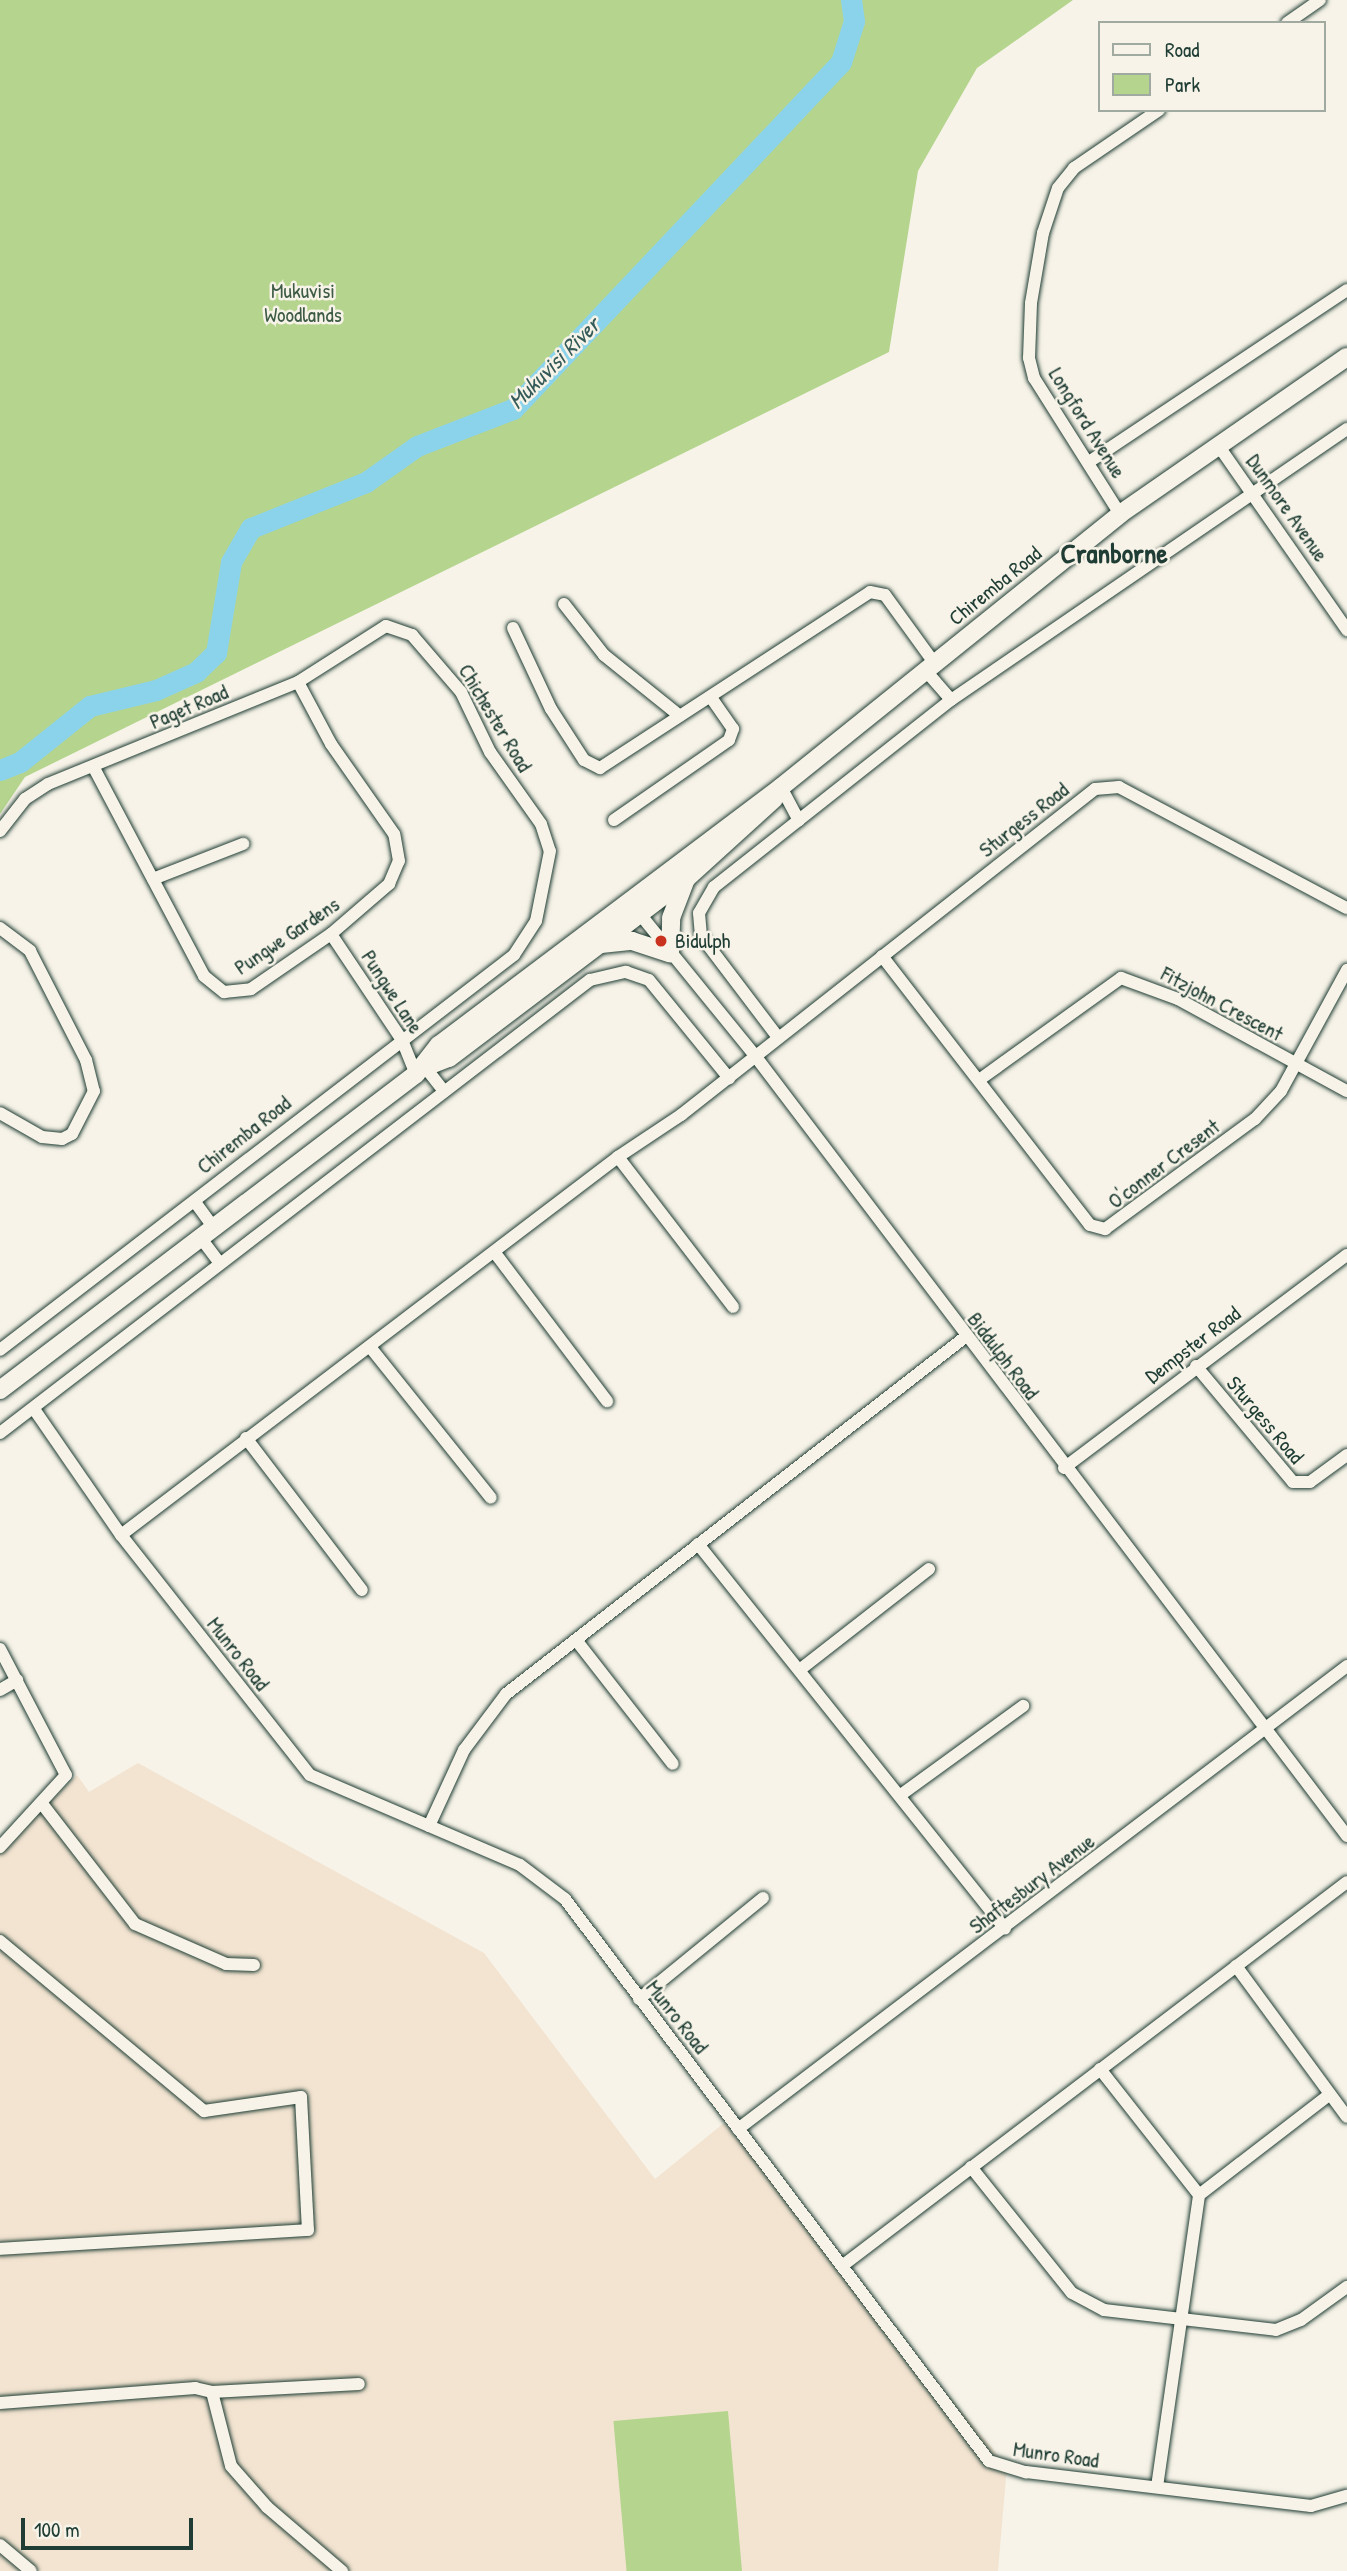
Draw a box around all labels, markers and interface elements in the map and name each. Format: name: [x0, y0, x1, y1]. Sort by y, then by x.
legend: [1098, 21, 1326, 112]
text: Road: [1165, 35, 1199, 64]
text: Park: [1165, 70, 1200, 99]
park label: Mukuvisi Woodlands: [264, 278, 342, 328]
water label: Mukuvisi River: [502, 311, 606, 415]
street label: Longford Avenue: [1043, 363, 1131, 483]
street label: Dunmore Avenue: [1241, 450, 1333, 566]
district label: Cranborne: [1060, 536, 1168, 570]
street label: Chiremba Road: [944, 541, 1046, 631]
street label: Chichester Road: [453, 659, 537, 777]
street label: Paget Road: [146, 679, 232, 735]
street label: Sturgess Road: [974, 777, 1074, 863]
street label: Pungwe Gardens: [230, 892, 344, 980]
place label: Bidulph: [675, 928, 730, 954]
marker: Bidulph: [653, 933, 669, 949]
street label: Pungwe Lane: [356, 946, 428, 1038]
street label: Fitzjohn Crescent: [1157, 961, 1287, 1047]
street label: Chiremba Road: [192, 1091, 296, 1179]
street label: O'conner Cresent: [1103, 1114, 1225, 1214]
street label: Dempster Road: [1140, 1301, 1246, 1389]
street label: Biddulph Road: [962, 1307, 1044, 1405]
street label: Sturgess Road: [1221, 1371, 1309, 1469]
street label: Munro Road: [202, 1612, 274, 1696]
street label: Shaftesbury Avenue: [965, 1829, 1099, 1939]
street label: Munro Road: [641, 1975, 713, 2059]
street label: Munro Road: [1012, 2437, 1100, 2473]
scale bar: [24, 2504, 196, 2548]
text: 100 m: [34, 2515, 80, 2544]

